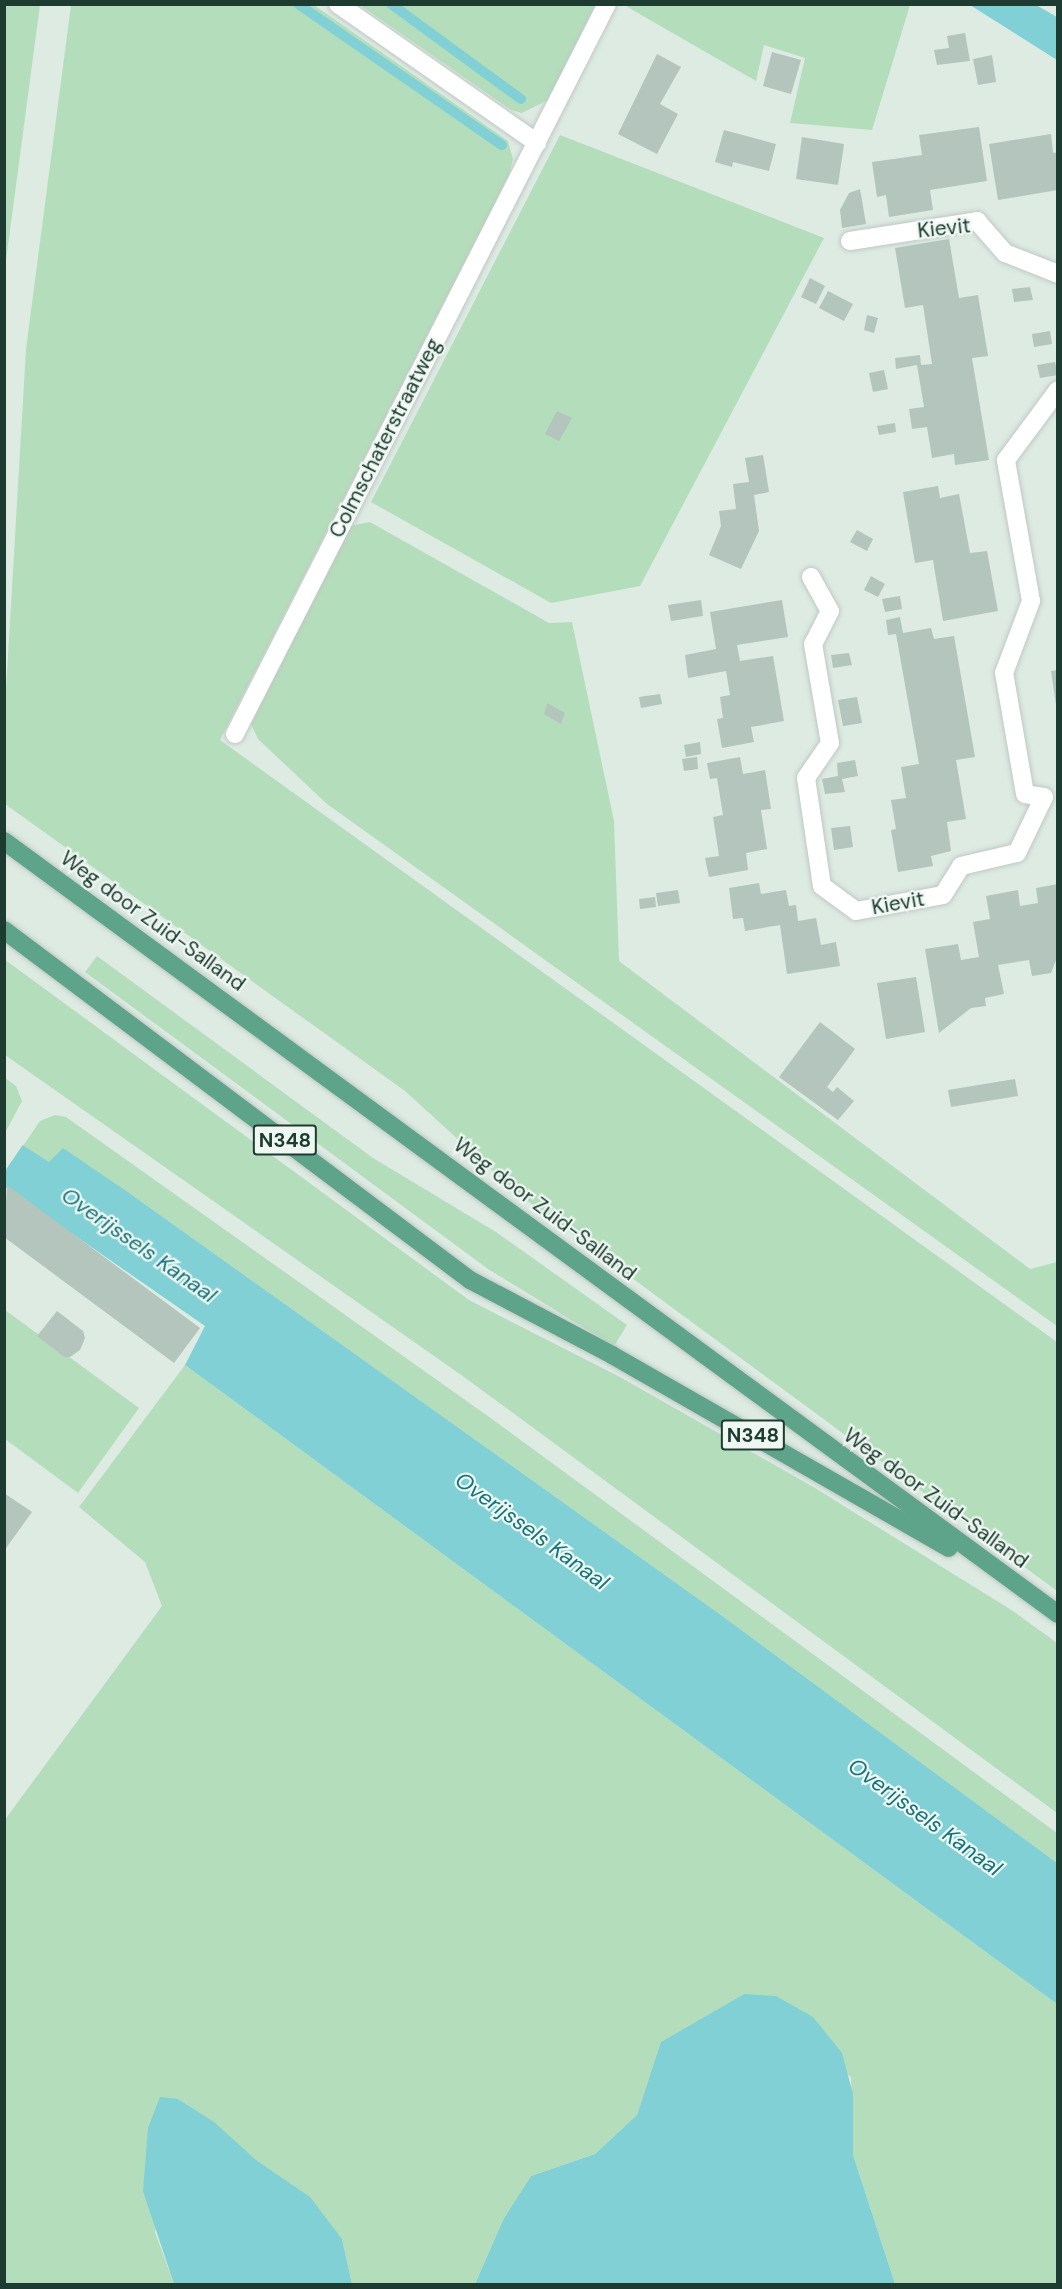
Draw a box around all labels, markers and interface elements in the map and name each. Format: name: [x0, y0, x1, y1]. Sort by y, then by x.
street label: Kievit: [916, 213, 972, 243]
street label: Colmschaterstraatweg: [324, 334, 446, 542]
street label: Weg door Zuid-Salland: [56, 845, 250, 997]
street label: Kievit: [870, 886, 926, 920]
road number: N348: [252, 1123, 318, 1157]
street label: Weg door Zuid-Salland: [449, 1132, 641, 1286]
water label: Overijssels Kanaal: [56, 1182, 222, 1308]
road number: N348: [720, 1418, 786, 1452]
street label: Weg door Zuid-Salland: [839, 1422, 1033, 1574]
water label: Overijssels Kanaal: [450, 1466, 614, 1596]
water label: Overijssels Kanaal: [843, 1752, 1007, 1882]

